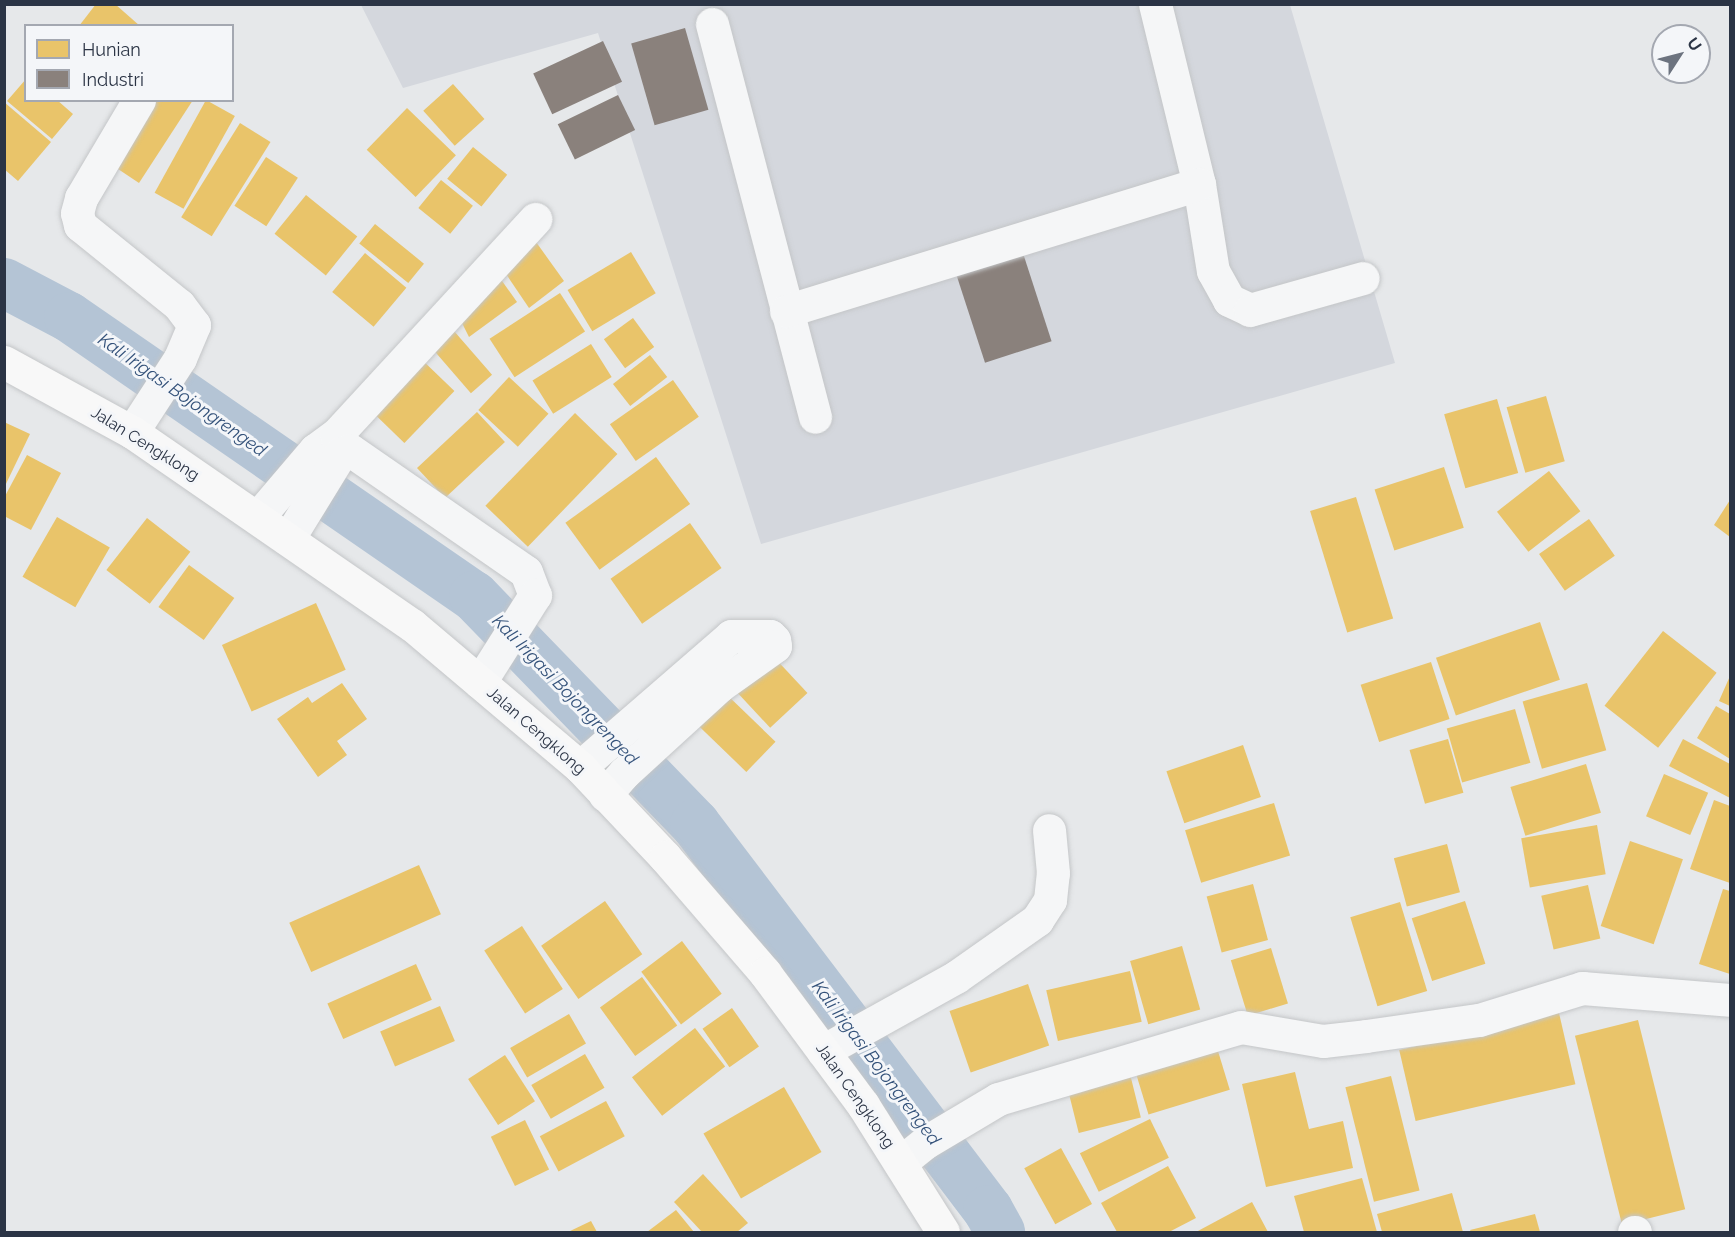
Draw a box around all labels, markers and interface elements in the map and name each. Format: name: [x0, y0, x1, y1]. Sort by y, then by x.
legend: [24, 24, 234, 102]
north arrow: [1651, 24, 1711, 84]
text: U: [1683, 34, 1706, 55]
text: Hunian: [82, 39, 141, 60]
text: Industri: [82, 69, 144, 90]
water label: Kali Irigasi Bojongrenged: [94, 329, 270, 461]
street label: Jalan Cengklong: [87, 403, 203, 485]
water label: Kali Irigasi Bojongrenged: [488, 610, 642, 770]
street label: Jalan Cengklong: [483, 683, 589, 779]
water label: Kali Irigasi Bojongrenged: [807, 976, 945, 1150]
street label: Jalan Cengklong: [812, 1040, 898, 1152]

